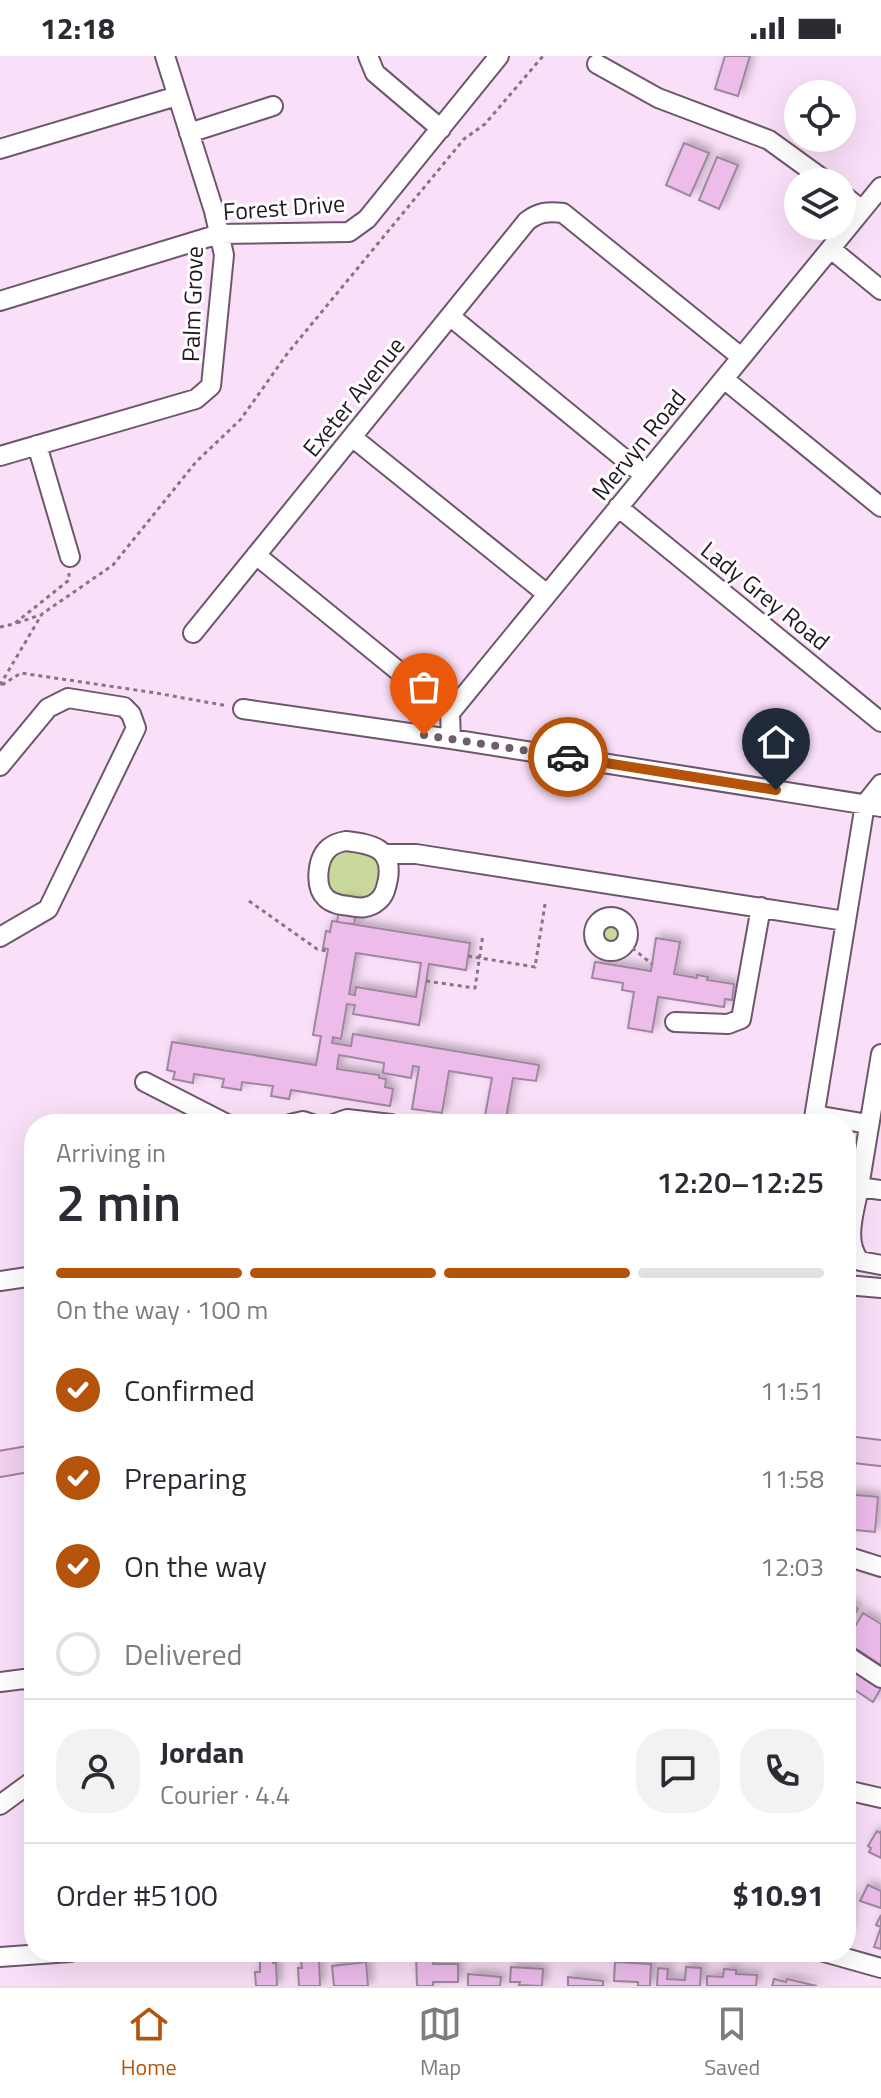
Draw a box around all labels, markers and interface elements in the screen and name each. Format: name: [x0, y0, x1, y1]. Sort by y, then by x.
text: 12:18: [40, 5, 115, 51]
map controls: [784, 80, 856, 240]
button: locate: [784, 80, 856, 152]
button: layers: [784, 168, 856, 240]
street label: Forest Drive: [222, 185, 346, 229]
street label: Palm Grove: [172, 245, 212, 362]
street label: Exeter Avenue: [294, 329, 413, 464]
street label: Mervyn Road: [582, 381, 694, 508]
street label: Lady Grey Road: [693, 532, 838, 659]
pin: [390, 653, 458, 735]
icon: bag: [402, 665, 446, 709]
pin: [742, 708, 810, 790]
courier: [528, 717, 608, 797]
icon: home: [754, 720, 798, 764]
icon: car: [546, 735, 590, 779]
text: Arriving in: [56, 1133, 166, 1172]
text: 12:20–12:25: [657, 1159, 824, 1205]
text: 2 min: [56, 1162, 181, 1241]
text: On the way · 100 m: [56, 1290, 268, 1329]
text: Confirmed: [124, 1367, 255, 1413]
icon: check: [56, 1368, 100, 1412]
text: 11:51: [760, 1371, 824, 1410]
text: Preparing: [124, 1455, 246, 1501]
icon: check: [56, 1456, 100, 1500]
text: 11:58: [760, 1459, 824, 1498]
text: On the way: [124, 1543, 267, 1589]
icon: check: [56, 1544, 100, 1588]
text: 12:03: [760, 1547, 824, 1586]
text: Delivered: [124, 1631, 242, 1677]
button: person: [56, 1729, 140, 1813]
text: Jordan: [160, 1729, 244, 1775]
button: chat: [636, 1729, 720, 1813]
button: phone: [740, 1729, 824, 1813]
text: Courier · 4.4: [160, 1775, 290, 1814]
text: Order #5100: [56, 1872, 218, 1918]
text: $10.91: [732, 1872, 824, 1918]
tab: Home: [121, 2002, 177, 2084]
tab: Map: [418, 2002, 462, 2084]
tab: Saved: [704, 2002, 760, 2084]

